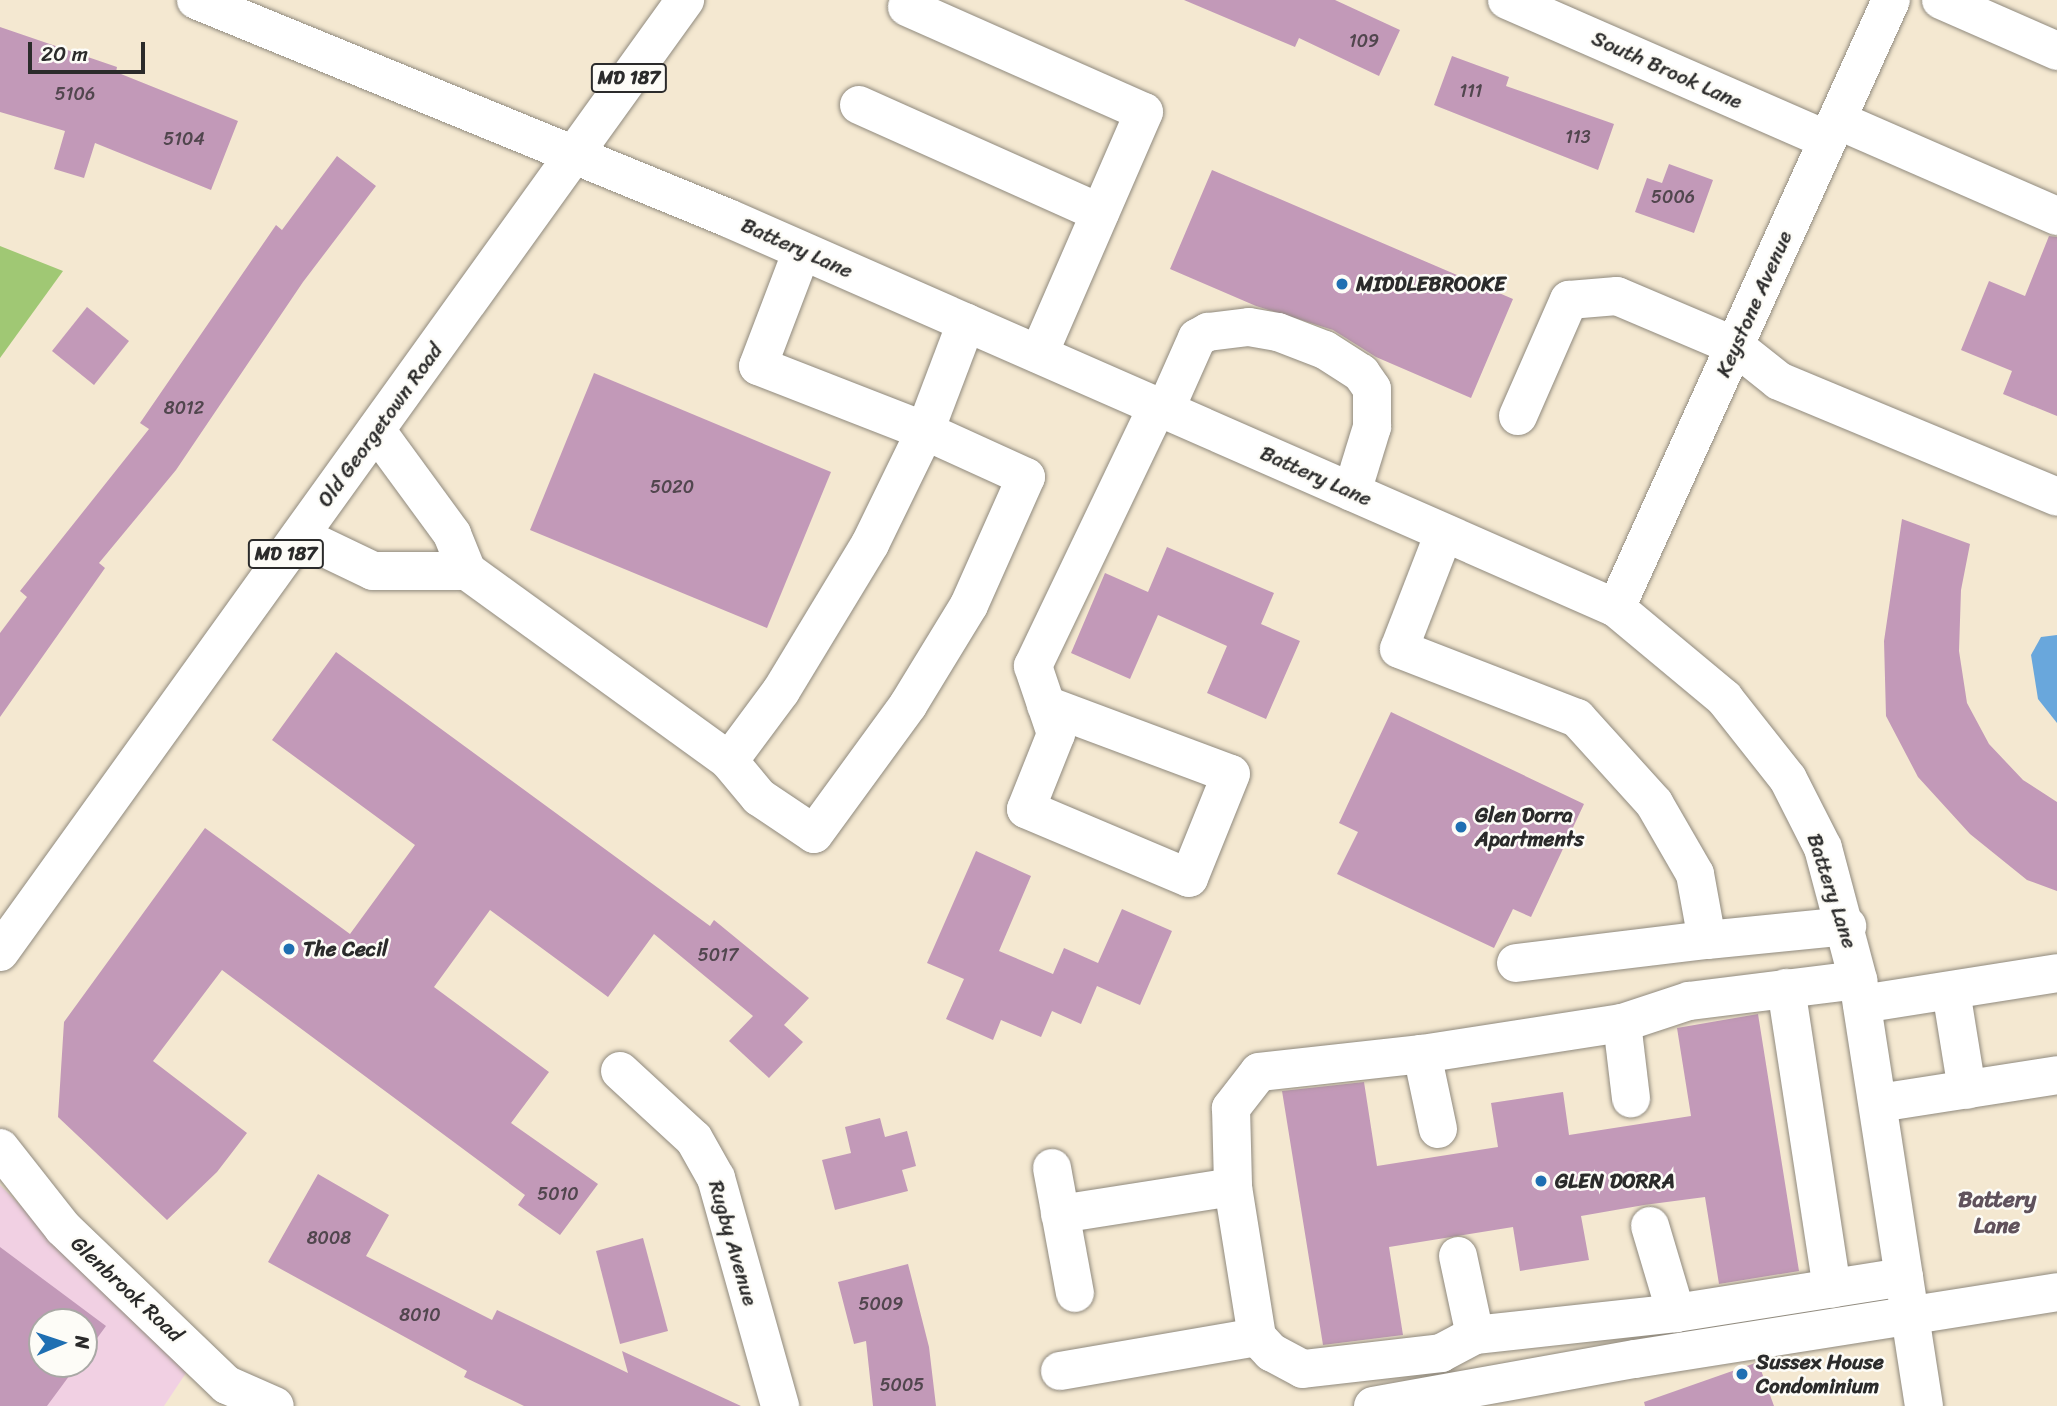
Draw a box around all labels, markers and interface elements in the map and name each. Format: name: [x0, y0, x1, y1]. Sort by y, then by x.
street label: South Brook Lane: [1587, 25, 1747, 115]
scale bar: [32, 28, 149, 72]
house number: 109: [1349, 30, 1379, 52]
text: 20 m: [41, 35, 88, 73]
road number: MD 187: [590, 62, 668, 94]
house number: 111: [1459, 80, 1483, 102]
house number: 5106: [55, 83, 95, 105]
house number: 113: [1565, 126, 1591, 148]
house number: 5104: [163, 128, 205, 150]
house number: 5006: [1651, 186, 1695, 208]
street label: Battery Lane: [737, 212, 857, 284]
street label: Keystone Avenue: [1711, 227, 1797, 381]
place label: MIDDLEBROOKE: [1356, 271, 1506, 297]
marker: MIDDLEBROOKE: [1334, 276, 1350, 292]
street label: Old Georgetown Road: [312, 339, 448, 511]
house number: 8012: [164, 397, 204, 419]
street label: Battery Lane: [1256, 440, 1376, 512]
house number: 5020: [650, 476, 694, 498]
road number: MD 187: [247, 538, 324, 569]
place label: Glen Dorra Apartments: [1475, 802, 1584, 852]
marker: Glen Dorra Apartments: [1453, 819, 1469, 835]
street label: Battery Lane: [1802, 830, 1862, 952]
place label: The Cecil: [303, 936, 388, 962]
marker: The Cecil: [281, 941, 297, 957]
house number: 5017: [698, 944, 738, 966]
place label: GLEN DORRA: [1555, 1168, 1675, 1194]
marker: GLEN DORRA: [1533, 1173, 1549, 1189]
street label: Rugby Avenue: [703, 1177, 763, 1309]
house number: 5010: [537, 1183, 579, 1205]
district label: Battery Lane: [1958, 1186, 2036, 1240]
house number: 8008: [307, 1227, 351, 1249]
street label: Glenbrook Road: [66, 1231, 188, 1347]
house number: 5009: [859, 1293, 903, 1315]
house number: 8010: [399, 1304, 441, 1326]
north arrow: [28, 1308, 98, 1378]
text: N: [66, 1335, 99, 1349]
place label: Sussex House Condominium: [1756, 1349, 1883, 1399]
marker: Sussex House Condominium: [1734, 1366, 1750, 1382]
house number: 5005: [880, 1374, 924, 1396]

